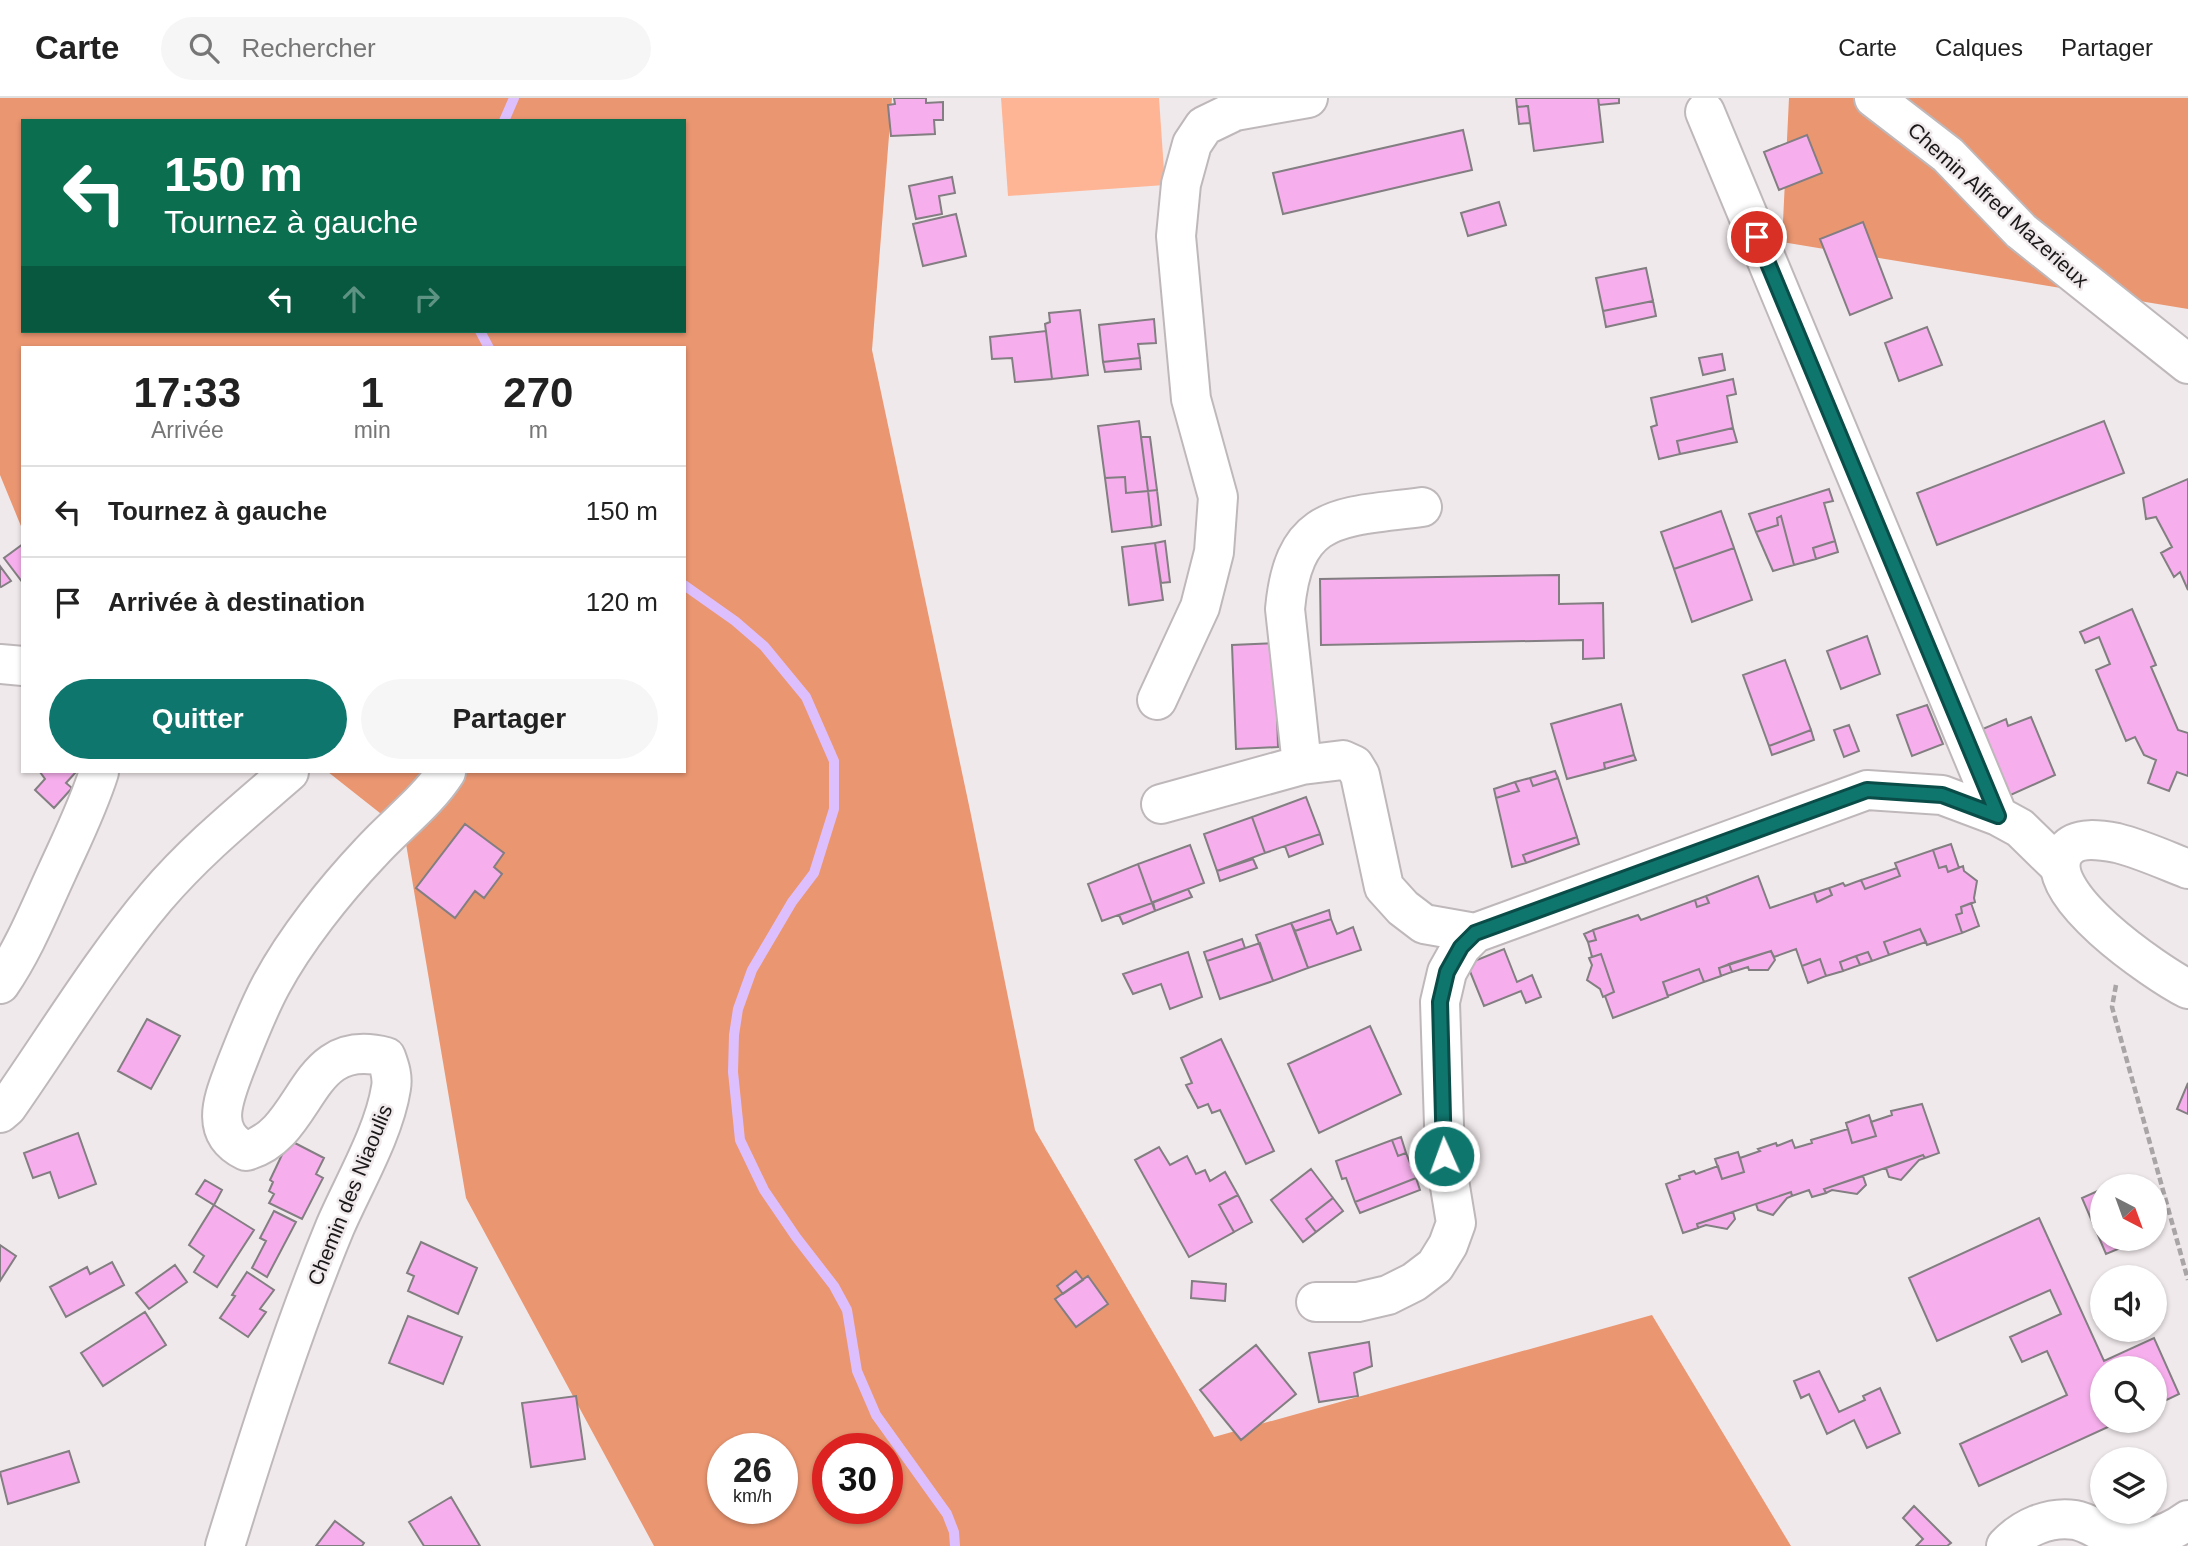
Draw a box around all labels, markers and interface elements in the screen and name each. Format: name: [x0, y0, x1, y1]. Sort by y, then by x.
search box: [161, 17, 651, 80]
text: Carte: [35, 29, 119, 66]
icon: search: [185, 29, 223, 67]
text: Rechercher: [241, 33, 376, 63]
text: Carte: [1838, 34, 1897, 61]
text: Calques: [1935, 34, 2023, 61]
text: Partager: [2061, 34, 2153, 61]
street label: Chemin Alfred Mazerieux: [1903, 118, 2094, 292]
icon: left: [49, 147, 140, 238]
text: 150 m: [164, 147, 303, 201]
text: Tournez à gauche: [164, 204, 418, 240]
pin: [1727, 207, 1787, 267]
icon: arrive: [1738, 218, 1776, 256]
icon: left: [262, 280, 300, 318]
icon: ahead: [335, 280, 373, 318]
icon: right: [408, 280, 446, 318]
text: 17:33: [134, 369, 241, 416]
text: 1: [360, 369, 384, 416]
text: 270: [503, 369, 573, 416]
text: Arrivée: [151, 417, 224, 443]
text: min: [354, 417, 391, 443]
text: m: [529, 417, 548, 443]
icon: left: [49, 493, 87, 531]
text: Tournez à gauche: [108, 496, 327, 526]
text: 150 m: [586, 496, 658, 526]
icon: arrive: [49, 584, 87, 622]
text: Arrivée à destination: [108, 587, 365, 617]
text: 120 m: [586, 587, 658, 617]
button: Quitter: [49, 679, 347, 759]
button: Partager: [361, 679, 658, 759]
street label: Chemin des Niaoulis: [303, 1101, 396, 1288]
position arrow: [1407, 1119, 1481, 1193]
north arrow: [2090, 1174, 2166, 1251]
map controls: [2090, 1174, 2167, 1524]
button: sound: [2090, 1265, 2167, 1342]
button: search: [2090, 1356, 2167, 1433]
speed limit sign: 30: [812, 1433, 903, 1524]
button: layers: [2090, 1447, 2167, 1524]
text: 26: [733, 1450, 772, 1489]
text: km/h: [733, 1486, 772, 1506]

